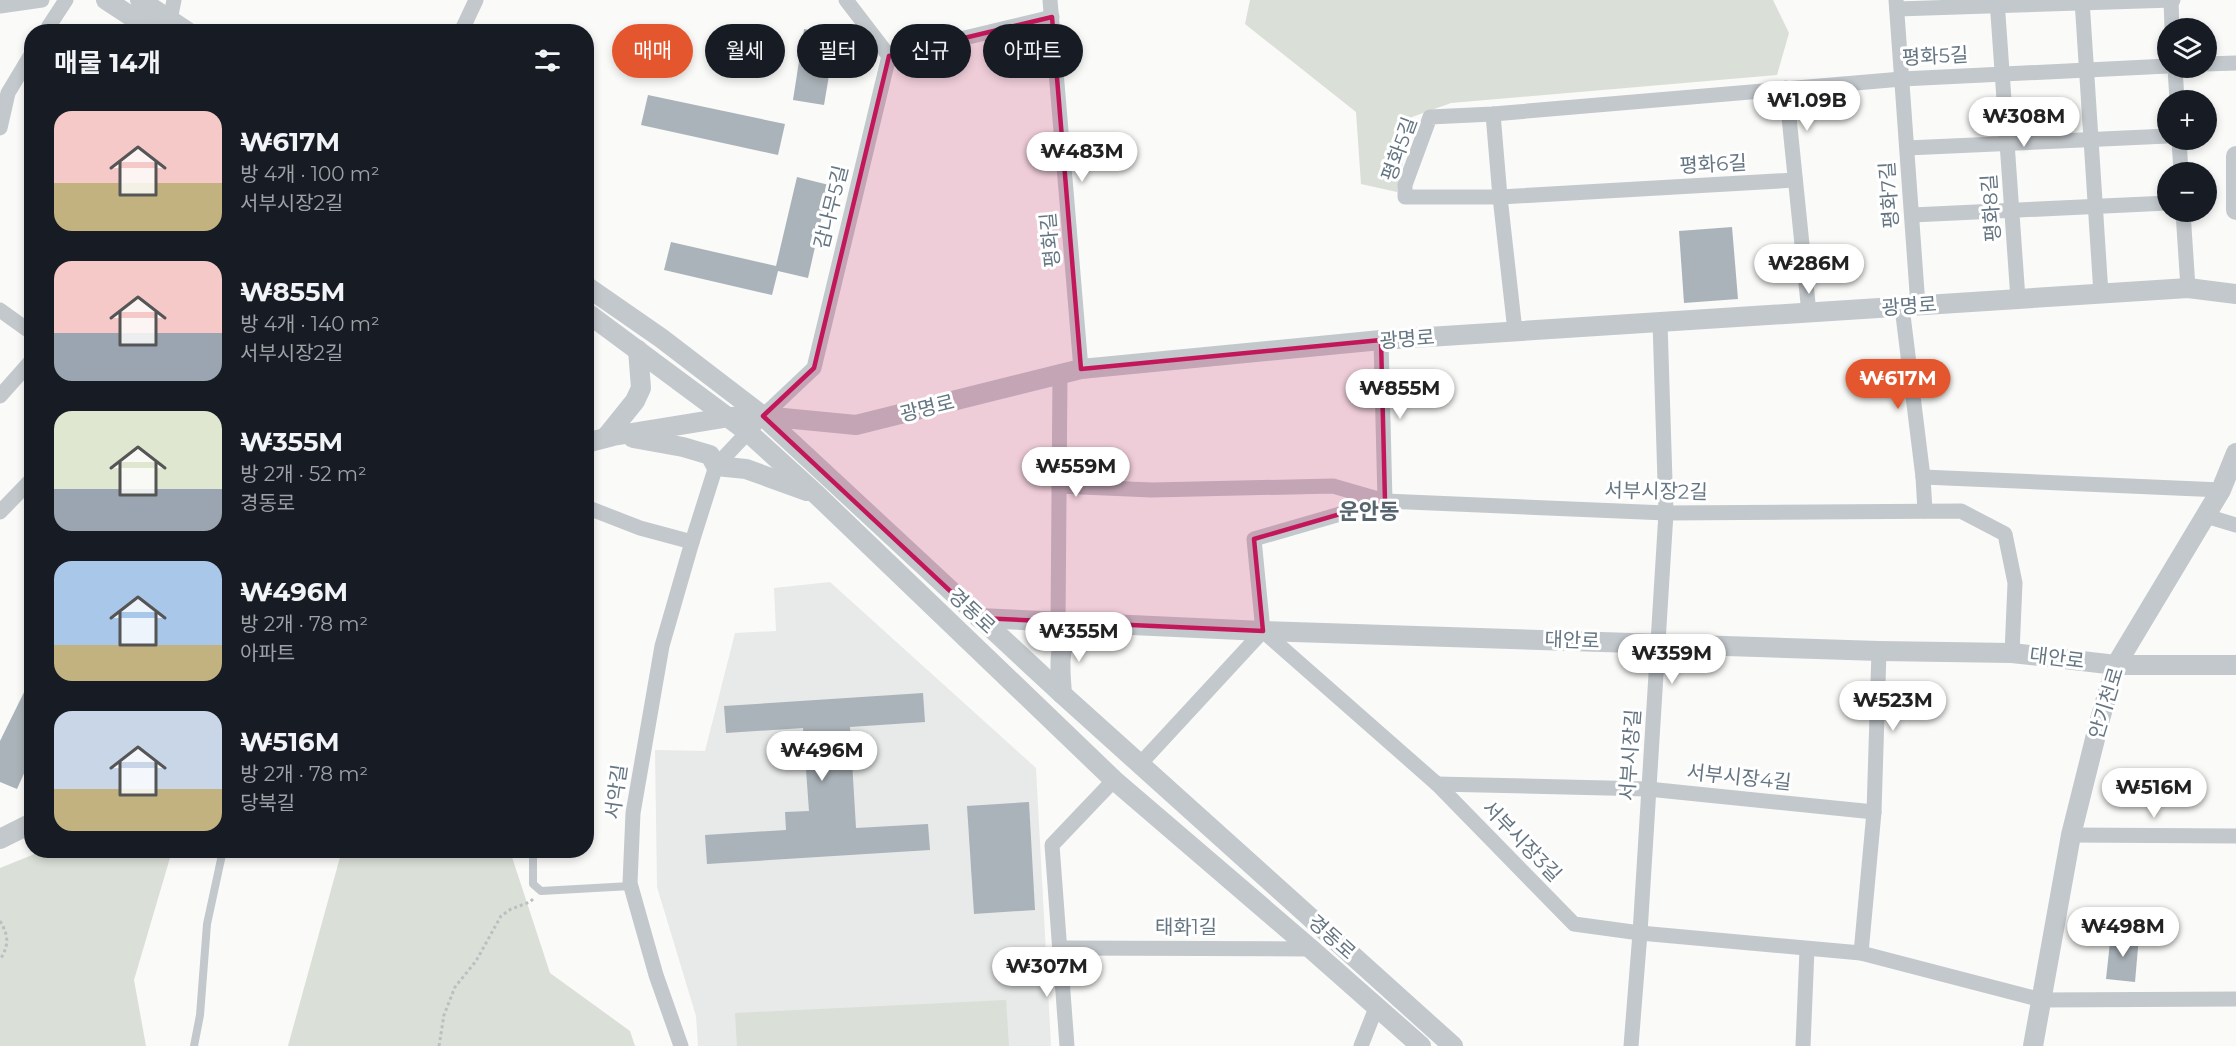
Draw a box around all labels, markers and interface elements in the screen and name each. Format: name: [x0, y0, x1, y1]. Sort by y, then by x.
map controls: [2157, 18, 2217, 222]
button: layers: [2157, 18, 2217, 78]
chip: 매매: [612, 24, 693, 78]
chip: 월세: [705, 24, 785, 78]
chip: 필터: [797, 24, 878, 78]
chip: 신규: [890, 24, 971, 78]
chip: 아파트: [983, 24, 1083, 78]
street label: 평화5길: [1901, 42, 1969, 70]
icon: filters: [531, 44, 564, 77]
text: 매물 14개: [54, 47, 161, 79]
pin: ₩1.09B: [1758, 81, 1856, 132]
text: ₩1.09B: [1767, 88, 1847, 112]
button: +: [2157, 90, 2217, 150]
pin: ₩308M: [1982, 97, 2066, 148]
text: ₩308M: [1983, 104, 2065, 128]
street label: 평화5길: [1376, 114, 1422, 184]
text: ₩617M: [240, 126, 340, 158]
pin: ₩483M: [1040, 132, 1124, 183]
icon: home: [102, 135, 174, 207]
text: ₩483M: [1040, 139, 1124, 163]
street label: 평화6길: [1679, 150, 1747, 178]
street label: 평화7길: [1875, 161, 1903, 229]
text: 방 4개 · 100 m²: [240, 162, 380, 186]
button: −: [2157, 162, 2217, 222]
street label: 감나무5길: [809, 163, 853, 251]
street label: 평화8길: [1977, 173, 2005, 243]
text: 서부시장2길: [240, 191, 343, 215]
street label: 평화길: [1036, 211, 1064, 269]
pin: ₩286M: [1767, 244, 1851, 295]
text: ₩286M: [1768, 251, 1850, 275]
text: ₩855M: [240, 276, 345, 308]
icon: home: [102, 285, 174, 357]
street label: 광명로: [1881, 292, 1937, 320]
text: 방 4개 · 140 m²: [240, 312, 380, 336]
street label: 광명로: [1379, 325, 1435, 353]
text: 서부시장2길: [240, 341, 343, 365]
pin: ₩617M: [1856, 359, 1940, 410]
text: ₩617M: [1859, 366, 1937, 390]
pin: ₩855M: [1358, 369, 1442, 420]
text: ₩855M: [1360, 376, 1440, 400]
street label: 광명로: [897, 390, 957, 426]
text: ₩355M: [240, 426, 343, 458]
icon: home: [102, 435, 174, 507]
pin: ₩559M: [1034, 447, 1118, 498]
text: ₩559M: [1036, 454, 1116, 478]
text: 방 2개 · 52 m²: [240, 462, 367, 486]
street label: 서부시장2길: [1604, 478, 1708, 504]
text: 경동로: [240, 491, 295, 515]
district label: 운안동: [1339, 498, 1399, 525]
text: ₩496M: [240, 576, 348, 608]
street label: 경동로: [944, 583, 1000, 639]
icon: home: [102, 585, 174, 657]
text: 방 2개 · 78 m²: [240, 612, 368, 636]
pin: ₩355M: [1037, 612, 1121, 663]
text: ₩355M: [1039, 619, 1119, 643]
street label: 대안로: [1544, 627, 1600, 653]
pin: ₩359M: [1630, 634, 1714, 685]
text: 아파트: [240, 641, 295, 665]
text: ₩359M: [1632, 641, 1712, 665]
street label: 대안로: [2028, 643, 2086, 673]
street label: 안기천로: [2084, 664, 2128, 742]
pin: ₩523M: [1851, 681, 1935, 732]
text: ₩523M: [1853, 688, 1933, 712]
street label: 서부시장길: [1615, 708, 1645, 802]
text: ₩516M: [240, 726, 339, 758]
pin: ₩496M: [780, 731, 864, 782]
icon: home: [102, 735, 174, 807]
text: ₩496M: [780, 738, 864, 762]
street label: 서부시장4길: [1685, 760, 1793, 794]
text: 방 2개 · 78 m²: [240, 762, 368, 786]
street label: 서악길: [600, 763, 632, 821]
pin: ₩516M: [2112, 768, 2196, 819]
text: ₩516M: [2116, 775, 2192, 799]
text: 당북길: [240, 791, 295, 815]
street label: 서부시장3길: [1477, 796, 1567, 886]
pin: ₩498M: [2081, 907, 2165, 958]
street label: 경동로: [1303, 910, 1361, 964]
text: ₩498M: [2081, 914, 2165, 938]
street label: 태화1길: [1155, 915, 1217, 939]
pin: ₩307M: [1005, 947, 1089, 998]
text: ₩307M: [1006, 954, 1088, 978]

